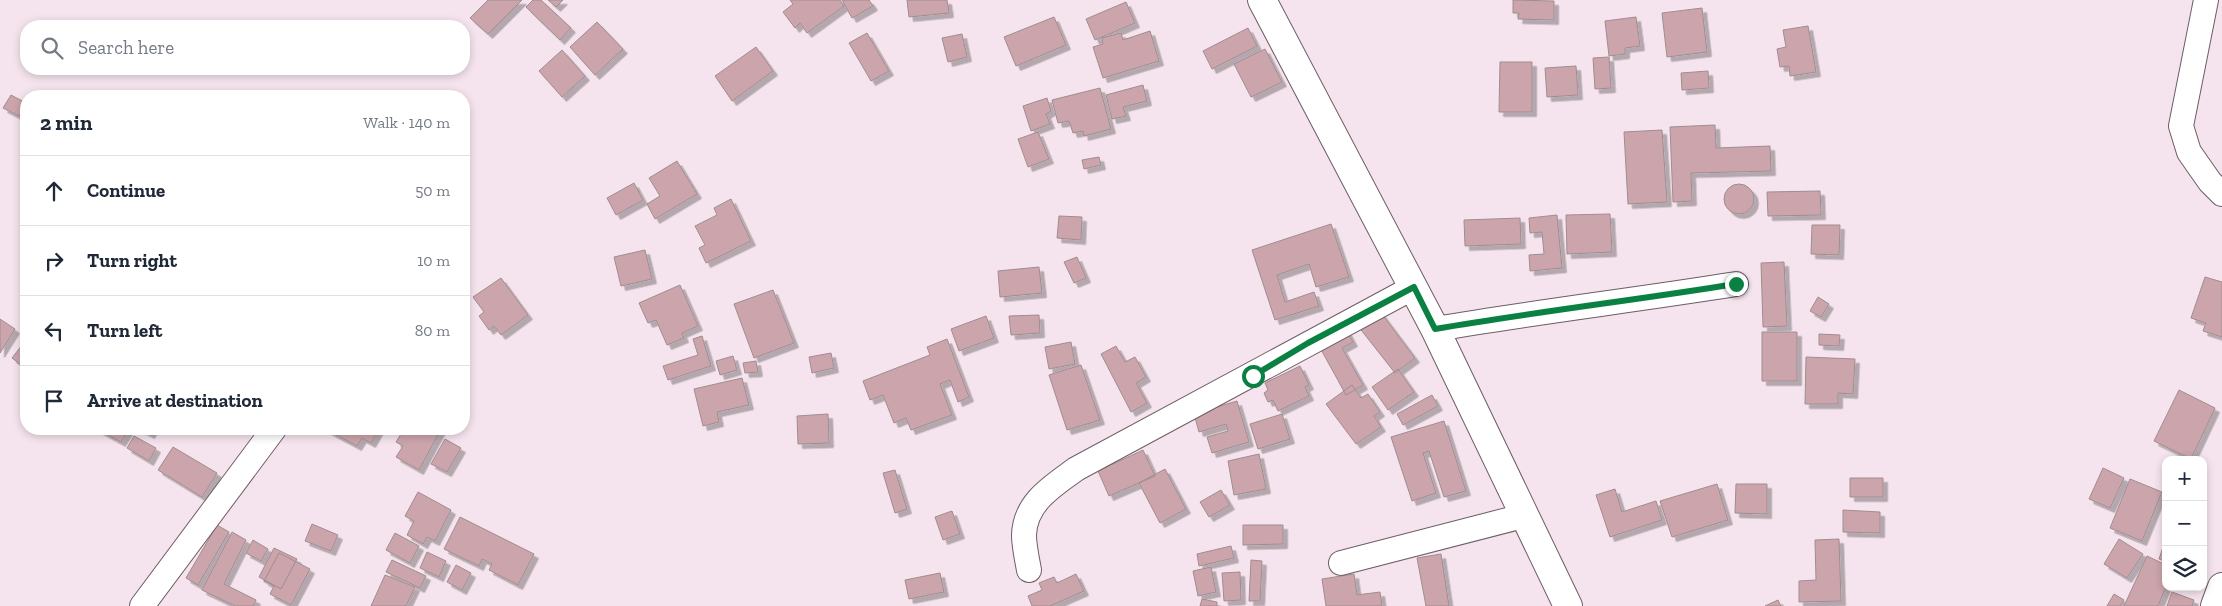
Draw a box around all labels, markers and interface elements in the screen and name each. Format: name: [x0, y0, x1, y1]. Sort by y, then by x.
search box: [20, 20, 470, 75]
icon: search: [38, 34, 66, 62]
text: Search here: [78, 36, 174, 59]
text: 2 min: [40, 110, 92, 135]
text: Walk · 140 m: [363, 113, 450, 132]
icon: ahead: [40, 177, 68, 205]
text: Continue: [87, 179, 165, 202]
text: 50 m: [415, 181, 450, 200]
icon: right: [40, 247, 68, 275]
text: Turn right: [87, 249, 177, 272]
text: 10 m: [417, 251, 450, 270]
route end: [1725, 273, 1748, 296]
icon: left: [40, 317, 68, 345]
text: Turn left: [87, 319, 162, 342]
text: 80 m: [415, 321, 450, 340]
route start: [1242, 365, 1265, 388]
icon: arrive: [40, 387, 68, 415]
text: Arrive at destination: [87, 389, 263, 412]
map controls: [2162, 456, 2207, 591]
button: +: [2162, 456, 2207, 501]
button: −: [2162, 501, 2207, 546]
button: layers: [2162, 546, 2207, 591]

